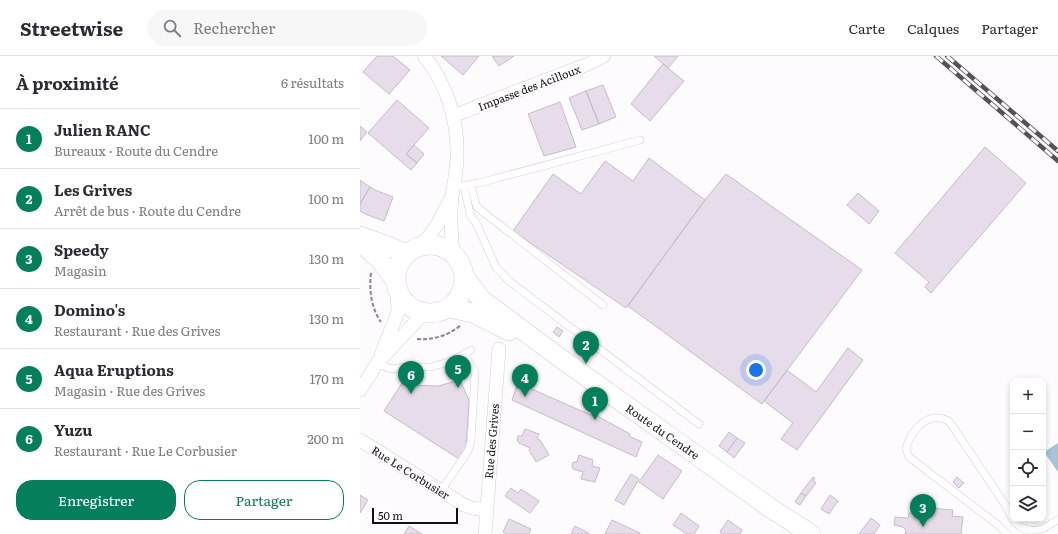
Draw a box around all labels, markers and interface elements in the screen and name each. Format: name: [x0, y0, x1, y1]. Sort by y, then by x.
search box: [147, 10, 427, 46]
text: Streetwise: [20, 14, 123, 42]
text: Rechercher: [193, 16, 275, 39]
icon: search: [161, 17, 183, 39]
text: Carte: [848, 18, 885, 38]
text: Calques: [907, 18, 959, 38]
text: Partager: [981, 18, 1038, 38]
street label: Impasse des Acilloux: [475, 60, 583, 114]
text: À proximité: [16, 70, 119, 95]
text: 6 résultats: [281, 73, 344, 92]
text: Julien RANC: [54, 118, 151, 141]
text: 1: [26, 129, 32, 148]
text: 100 m: [308, 129, 344, 148]
text: Bureaux · Route du Cendre: [54, 141, 218, 160]
text: Les Grives: [54, 178, 132, 201]
text: 2: [26, 189, 32, 208]
text: 100 m: [308, 189, 344, 208]
text: Arrêt de bus · Route du Cendre: [54, 201, 241, 220]
text: Speedy: [54, 238, 109, 261]
text: 3: [25, 249, 33, 268]
text: 130 m: [309, 249, 344, 268]
text: Magasin: [54, 261, 107, 280]
text: Domino's: [54, 298, 125, 321]
text: 4: [25, 309, 33, 328]
text: 130 m: [309, 309, 344, 328]
text: Restaurant · Rue des Grives: [54, 321, 220, 340]
pin: 2: [573, 331, 599, 364]
pin: 5: [445, 355, 471, 388]
text: Aqua Eruptions: [54, 358, 174, 381]
your location: [746, 360, 766, 380]
pin: 6: [398, 361, 424, 394]
pin: 4: [512, 364, 538, 397]
text: 5: [25, 369, 33, 388]
text: 170 m: [310, 369, 344, 388]
map controls: [1010, 378, 1046, 522]
button: +: [1010, 378, 1046, 414]
text: Magasin · Rue des Grives: [54, 381, 205, 400]
pin: 1: [582, 387, 608, 420]
street label: Route du Cendre: [623, 400, 703, 463]
street label: Rue des Grives: [480, 403, 502, 479]
button: −: [1010, 414, 1046, 450]
text: Yuzu: [54, 418, 92, 441]
text: 6: [25, 429, 33, 448]
text: 200 m: [307, 429, 344, 448]
text: Restaurant · Rue Le Corbusier: [54, 441, 237, 460]
street label: Rue Le Corbusier: [369, 442, 454, 503]
button: locate: [1010, 450, 1046, 486]
button: Enregistrer: [16, 480, 176, 520]
button: Partager: [184, 480, 344, 520]
button: layers: [1010, 486, 1046, 522]
pin: 3: [910, 494, 936, 527]
scale bar: [372, 506, 458, 525]
text: 50 m: [378, 507, 403, 523]

